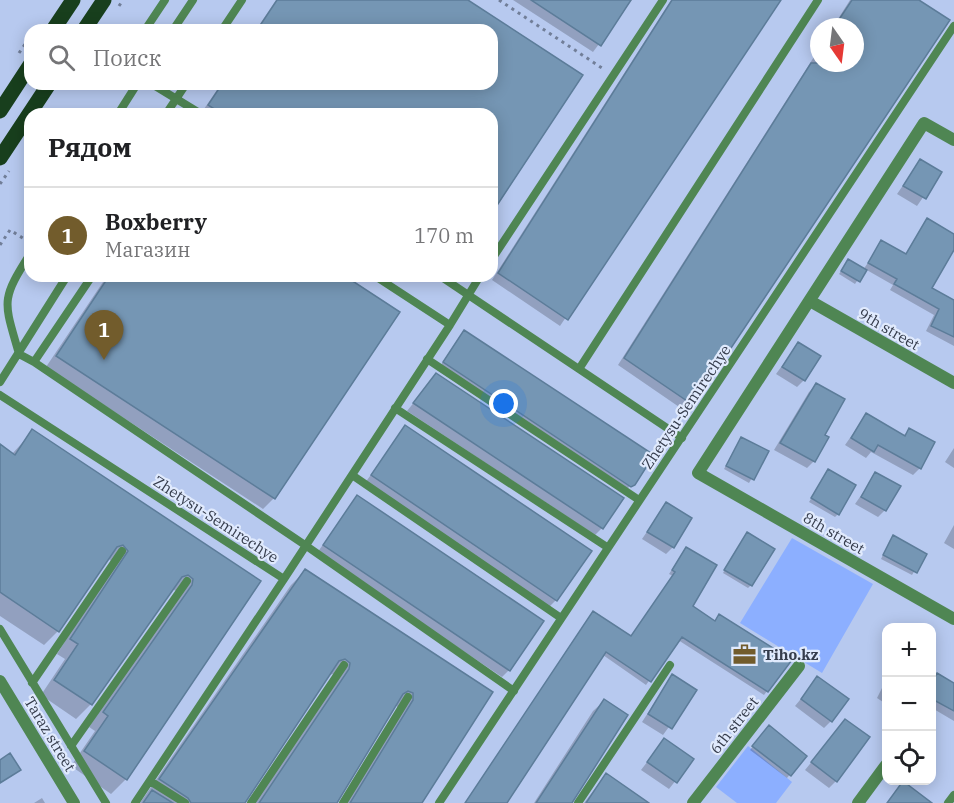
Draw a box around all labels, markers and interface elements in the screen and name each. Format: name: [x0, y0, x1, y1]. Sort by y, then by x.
north arrow: [810, 18, 864, 72]
search box: [24, 24, 498, 90]
icon: search: [45, 41, 78, 74]
text: Поиск: [93, 43, 161, 72]
text: Рядом: [48, 130, 132, 164]
text: Boxberry: [105, 207, 207, 236]
text: 1: [62, 222, 74, 249]
text: 170 m: [414, 222, 474, 249]
text: Магазин: [105, 236, 190, 263]
street label: 9th street: [855, 304, 923, 354]
pin: 1: [84, 310, 124, 360]
street label: Zhetysu-Semirechye: [637, 341, 735, 473]
your location: [489, 389, 518, 418]
street label: Zhetysu-Semirechye: [150, 471, 282, 567]
street label: 8th street: [800, 508, 868, 558]
map controls: [882, 623, 936, 785]
button: +: [882, 623, 936, 677]
office icon: Tiho.kz: [732, 641, 758, 667]
place label: Tiho.kz: [763, 645, 819, 664]
button: −: [882, 677, 936, 731]
street label: 6th street: [706, 692, 762, 758]
street label: Taraz street: [20, 693, 80, 775]
button: locate: [882, 731, 936, 785]

